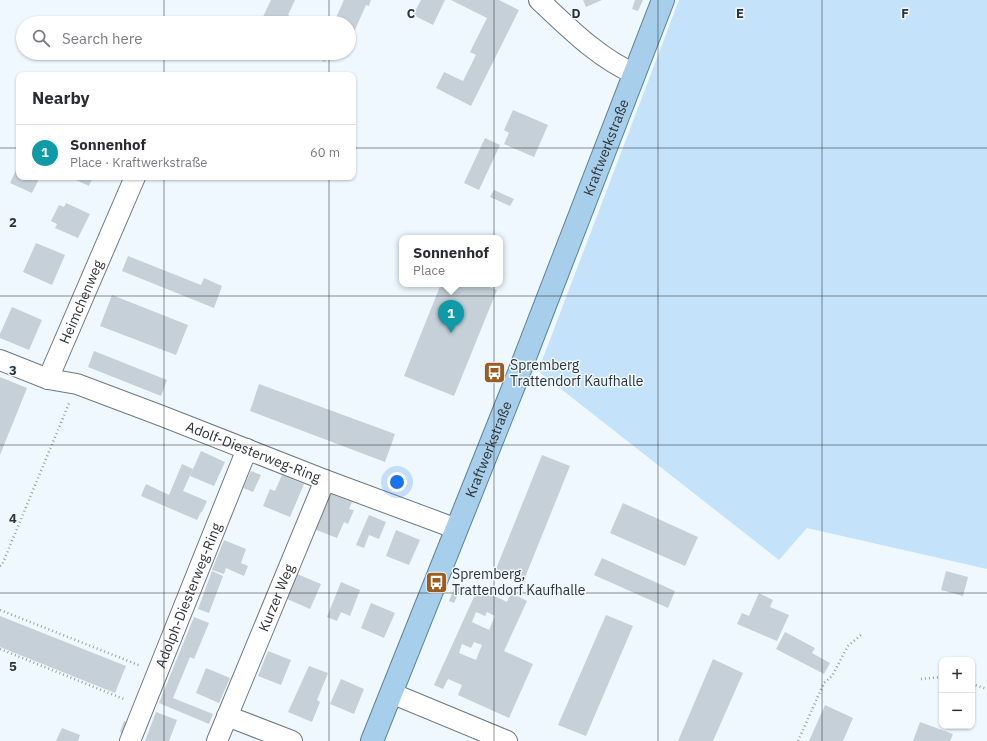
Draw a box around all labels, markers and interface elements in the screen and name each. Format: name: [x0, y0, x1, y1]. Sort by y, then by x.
text: C: [407, 5, 416, 22]
text: D: [571, 5, 581, 22]
text: E: [736, 5, 744, 22]
text: F: [901, 5, 909, 22]
search box: [16, 16, 356, 60]
icon: search: [30, 27, 52, 49]
text: Search here: [62, 29, 142, 48]
text: Nearby: [32, 87, 90, 109]
street label: Kraftwerkstraße: [579, 96, 633, 199]
text: Sonnenhof: [70, 135, 146, 154]
text: 1: [41, 144, 49, 161]
text: 60 m: [310, 144, 340, 161]
text: Place · Kraftwerkstraße: [70, 154, 207, 171]
text: 2: [9, 214, 17, 231]
popup: [399, 235, 503, 287]
text: Sonnenhof: [413, 243, 489, 262]
street label: Heimchenweg: [55, 257, 107, 347]
text: Place: [413, 262, 445, 279]
pin: 1: [438, 300, 464, 333]
place label: Spremberg Trattendorf Kaufhalle: [510, 356, 644, 390]
bus stop icon: Spremberg Trattendorf Kaufhalle: [482, 360, 508, 386]
text: 3: [9, 362, 17, 379]
street label: Kraftwerkstraße: [461, 398, 516, 500]
street label: Adolf-Diesterweg-Ring: [183, 417, 324, 487]
your location: [387, 472, 407, 492]
text: 4: [9, 510, 17, 527]
street label: Adolph-Diesterweg-Ring: [151, 520, 226, 670]
street label: Kurzer Weg: [254, 561, 299, 634]
place label: Spremberg, Trattendorf Kaufhalle: [452, 565, 586, 599]
bus stop icon: Spremberg, Trattendorf Kaufhalle: [423, 569, 449, 595]
map controls: [939, 657, 975, 729]
button: +: [939, 657, 975, 693]
text: 5: [9, 658, 17, 675]
button: −: [939, 693, 975, 729]

